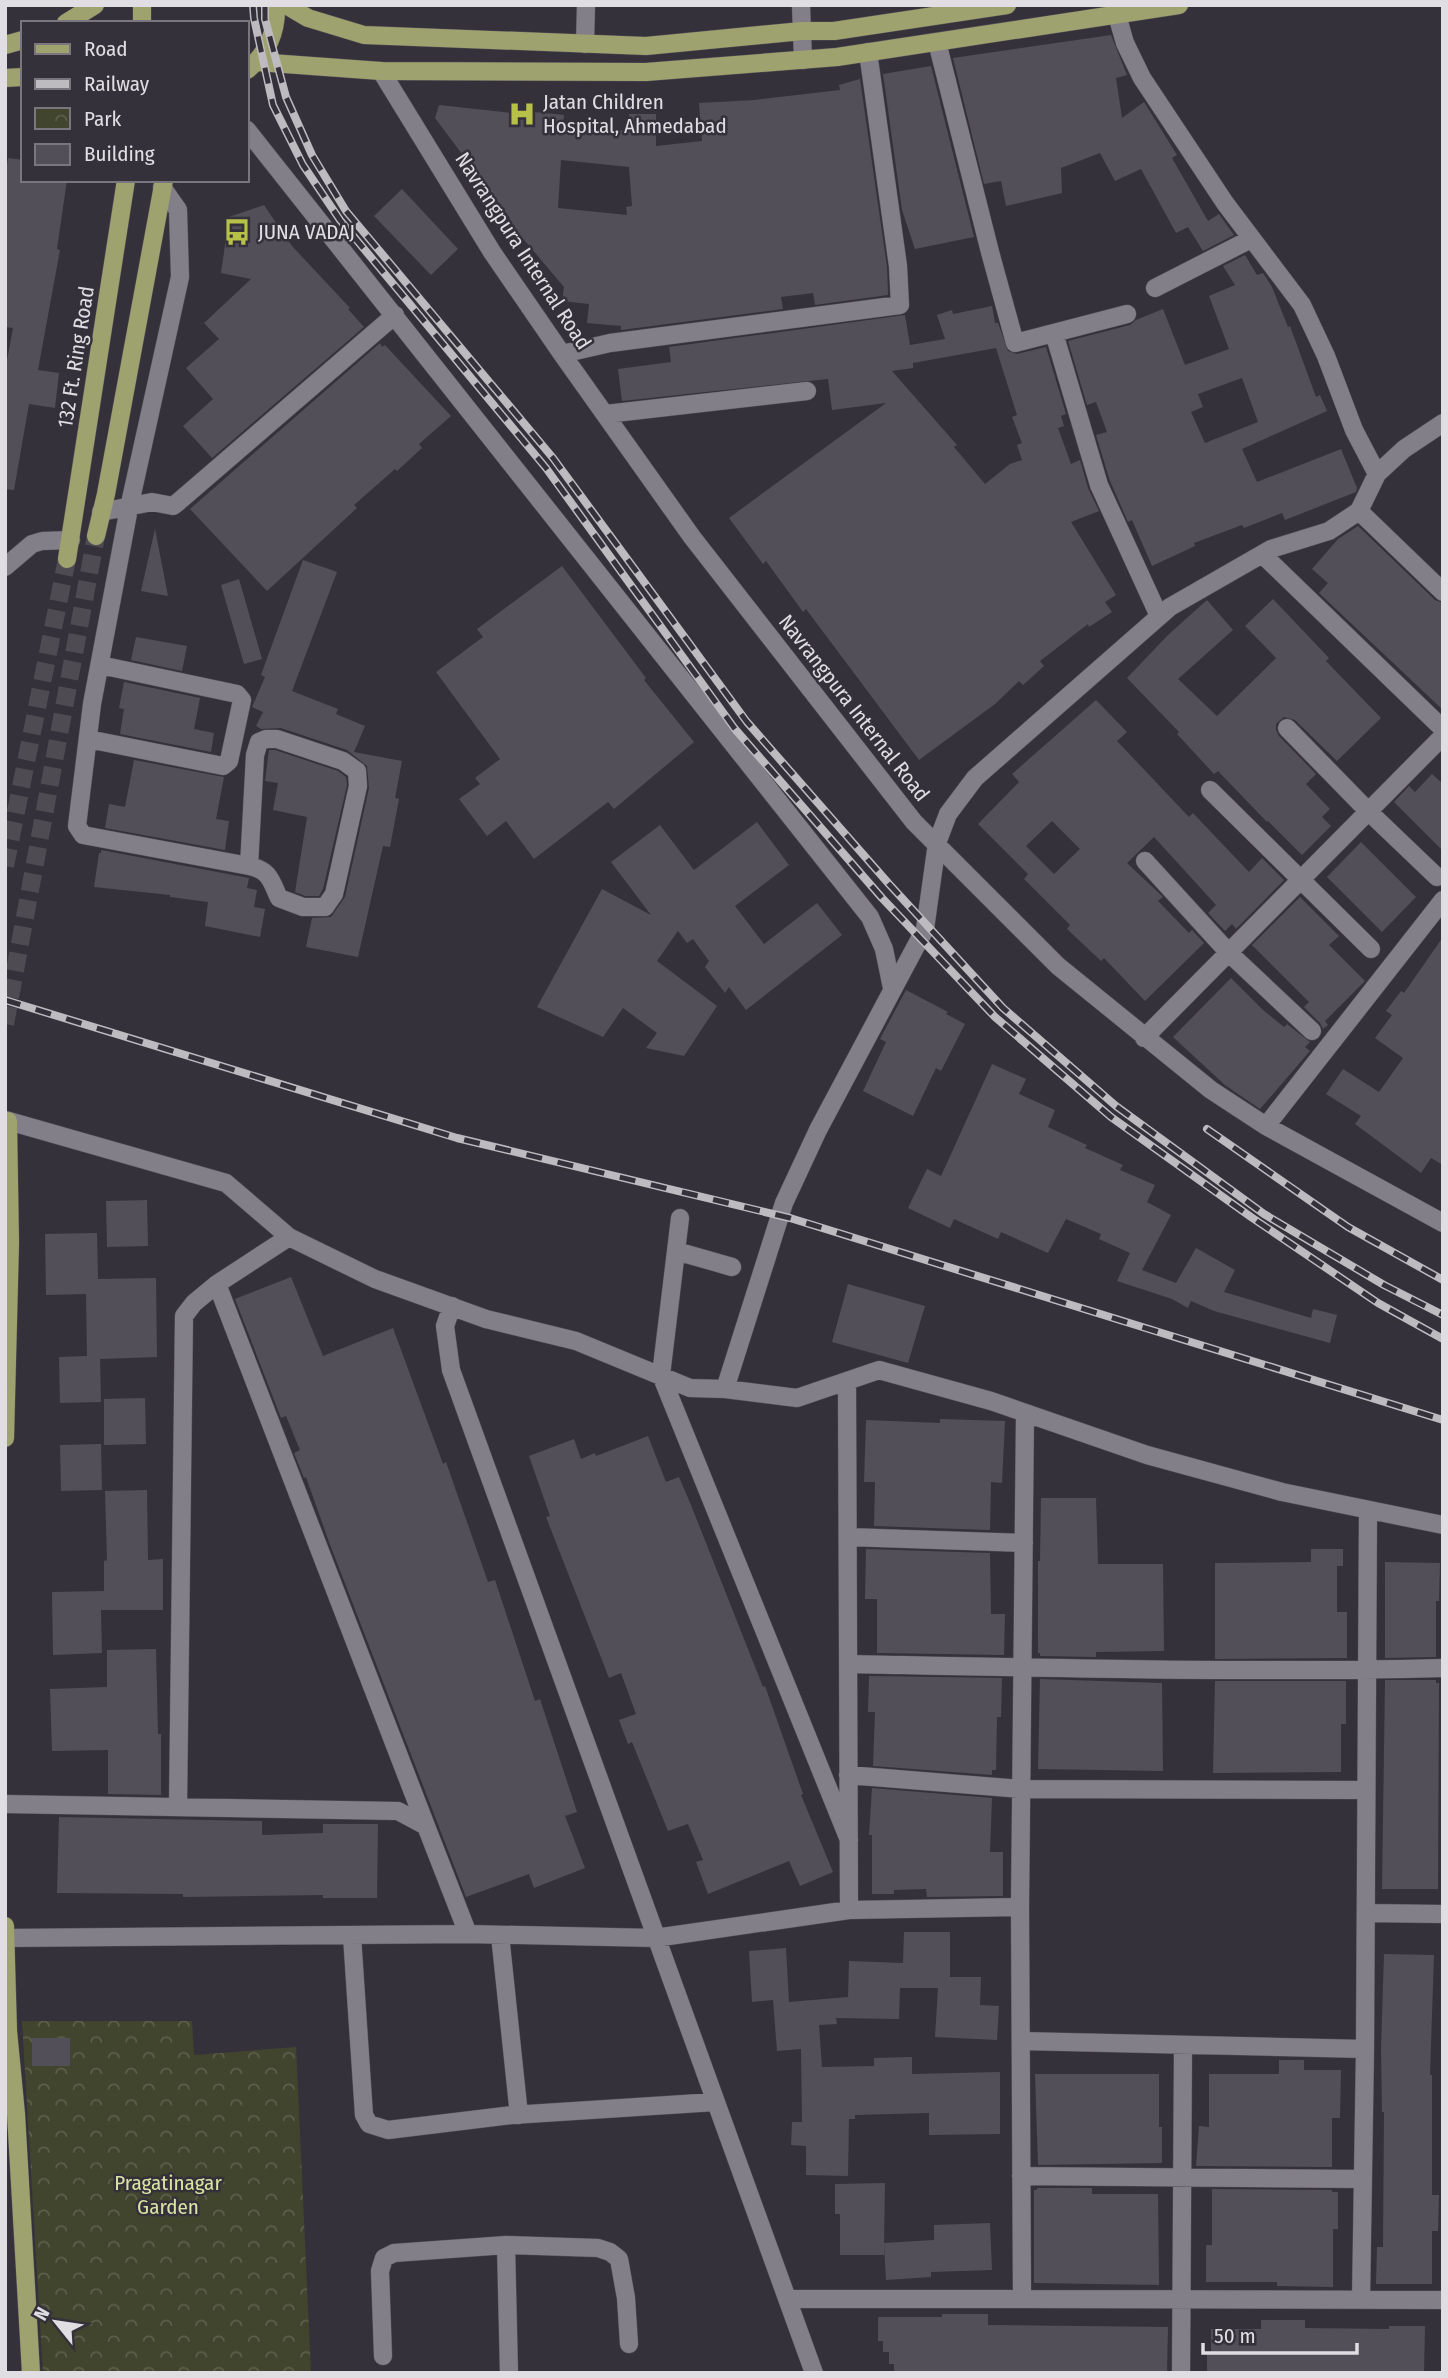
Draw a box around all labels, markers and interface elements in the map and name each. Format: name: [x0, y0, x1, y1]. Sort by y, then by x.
legend: [21, 21, 248, 182]
text: Road: [84, 36, 128, 62]
text: Railway: [84, 71, 150, 97]
place label: Jatan Children Hospital, Ahmedabad: [543, 89, 727, 139]
hospital icon: Jatan Children Hospital, Ahmedabad: [507, 99, 537, 129]
text: Park: [84, 106, 122, 132]
text: Building: [84, 141, 155, 167]
street label: Navrangpura Internal Road: [449, 147, 597, 355]
bus stop icon: JUNA VADAJ: [222, 217, 252, 247]
place label: JUNA VADAJ: [258, 219, 355, 245]
street label: 132 Ft. Ring Road: [52, 284, 100, 430]
street label: Navrangpura Internal Road: [773, 609, 935, 807]
park label: Pragatinagar Garden: [114, 2170, 222, 2220]
north arrow: [21, 2287, 91, 2357]
text: N: [29, 2303, 55, 2324]
scale bar: [1203, 2312, 1357, 2356]
text: 50 m: [1214, 2323, 1256, 2349]

